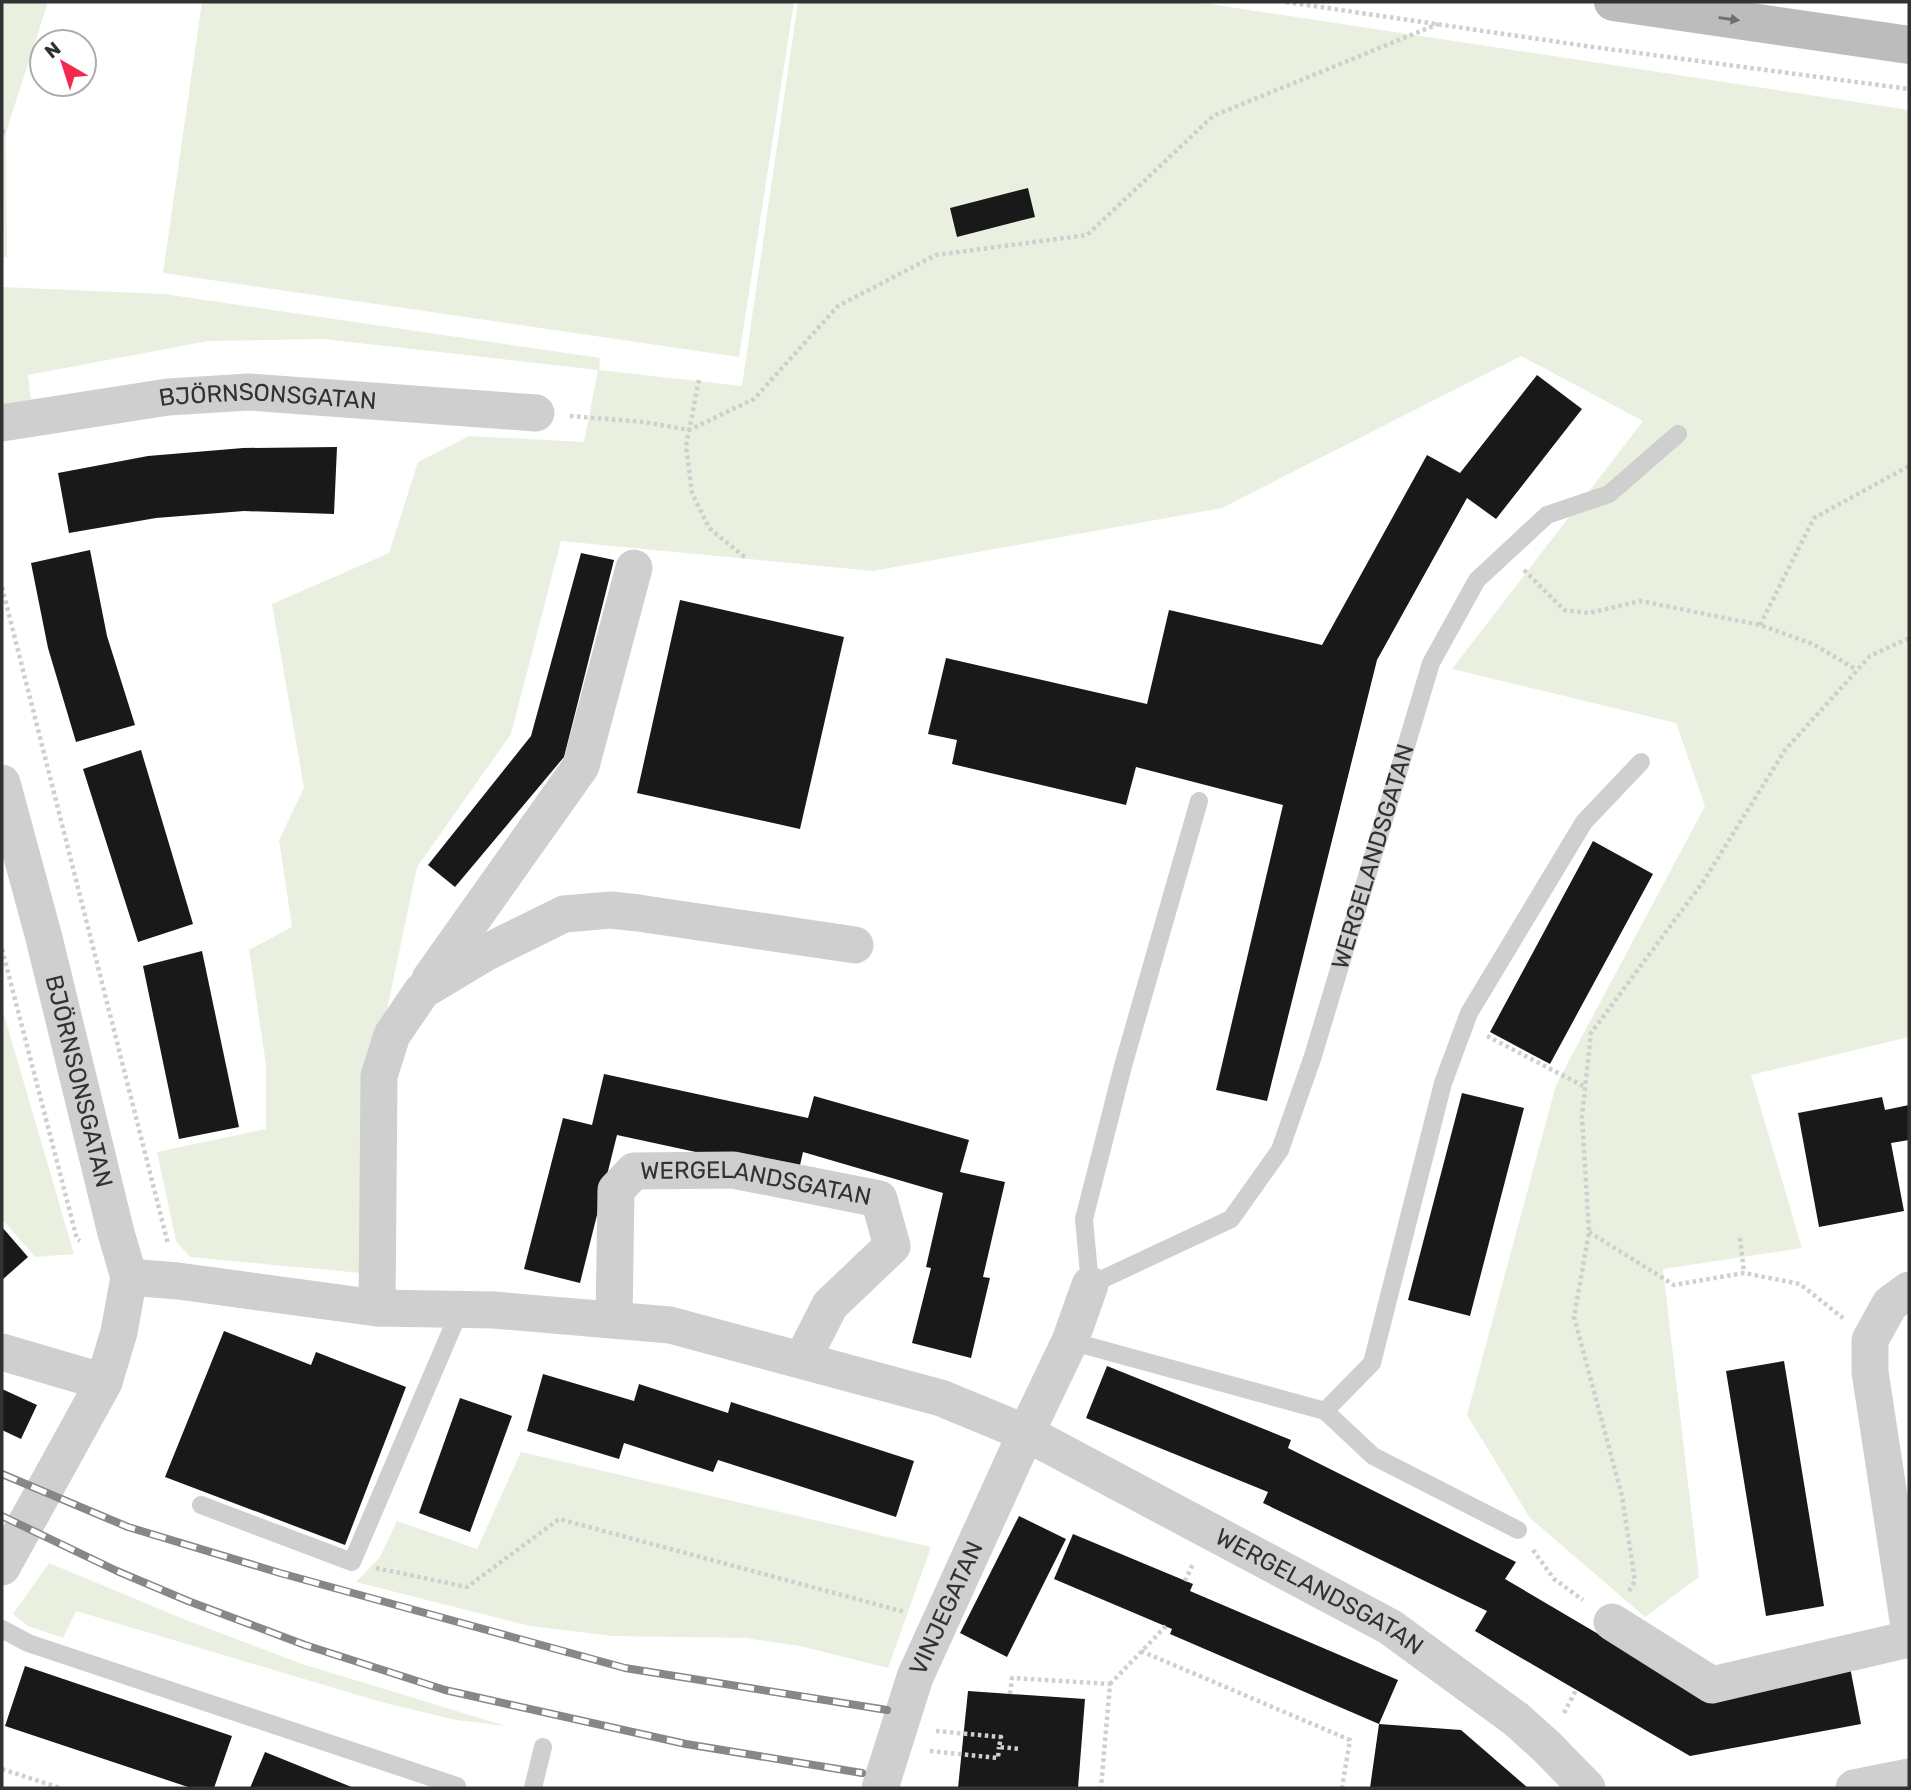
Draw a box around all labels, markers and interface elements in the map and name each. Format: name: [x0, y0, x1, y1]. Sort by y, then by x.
one-way arrow: [1718, 14, 1740, 25]
north arrow: [28, 28, 98, 98]
text: N: [40, 37, 65, 63]
street label: BJÖRNSONSGATAN: [157, 378, 377, 415]
street label: WERGELANDSGATAN: [1326, 741, 1420, 972]
street label: BJÖRNSONSGATAN: [40, 972, 118, 1190]
street label: WERGELANDSGATAN: [640, 1156, 874, 1211]
street label: WERGELANDSGATAN: [1211, 1523, 1429, 1661]
street label: VINJEGATAN: [904, 1537, 989, 1679]

